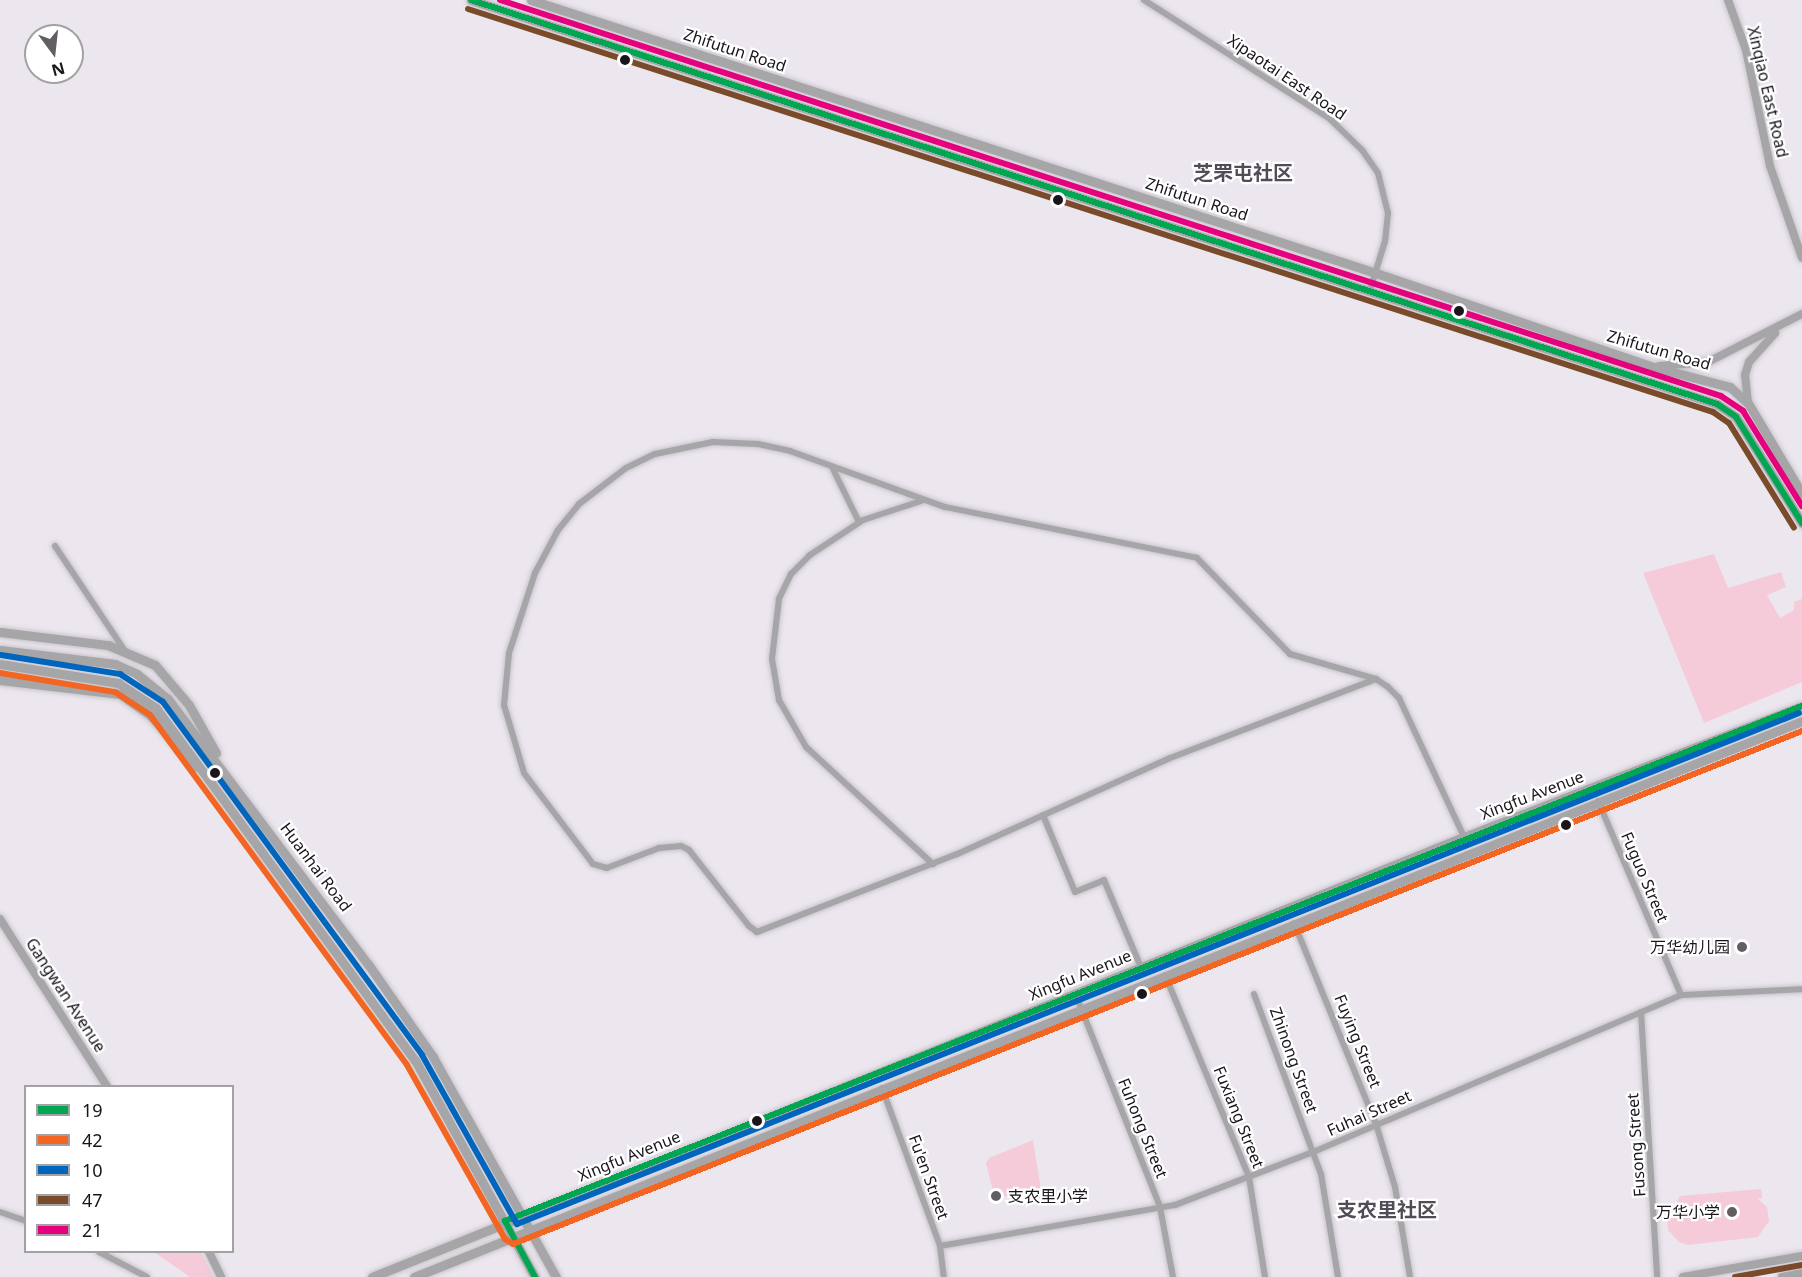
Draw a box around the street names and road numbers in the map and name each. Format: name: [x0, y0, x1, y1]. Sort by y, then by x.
street label: Zhifutun Road: [681, 24, 789, 76]
street label: Xinqiao East Road: [1744, 25, 1792, 159]
street label: Xipaotai East Road: [1224, 30, 1350, 124]
street label: Zhifutun Road: [1143, 173, 1251, 225]
street label: Zhifutun Road: [1605, 326, 1713, 374]
street label: Xingfu Avenue: [1478, 767, 1586, 823]
street label: Huanhai Road: [276, 819, 356, 915]
street label: Fuguo Street: [1617, 829, 1673, 925]
street label: Gangwan Avenue: [22, 934, 110, 1056]
street label: Xingfu Avenue: [1026, 946, 1134, 1004]
street label: Fuying Street: [1331, 991, 1385, 1091]
street label: Zhinong Street: [1266, 1004, 1322, 1116]
street label: Fuxiang Street: [1210, 1063, 1268, 1171]
street label: Fuhong Street: [1114, 1075, 1172, 1181]
street label: Fuhai Street: [1324, 1086, 1414, 1140]
street label: Fusong Street: [1623, 1092, 1649, 1198]
street label: Xingfu Avenue: [575, 1127, 683, 1185]
street label: Fu'en Street: [905, 1132, 953, 1222]

